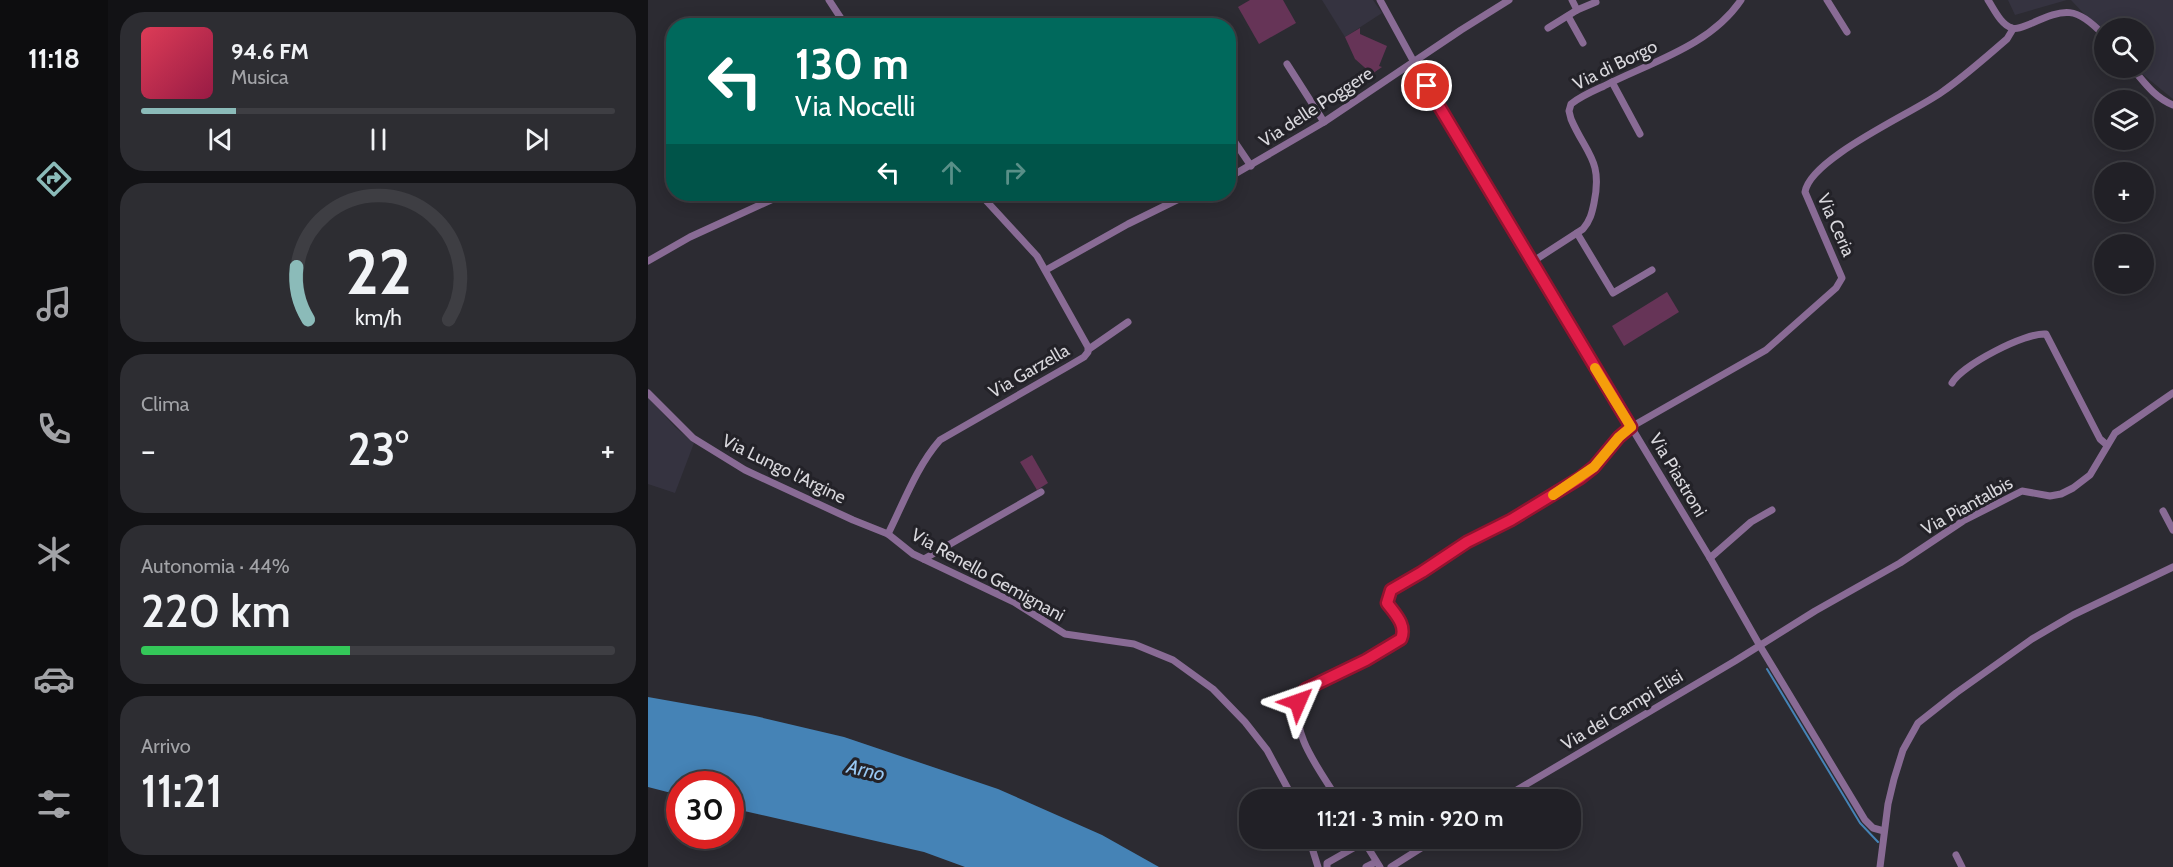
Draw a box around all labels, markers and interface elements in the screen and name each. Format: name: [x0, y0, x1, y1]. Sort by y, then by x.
map controls: [2094, 18, 2154, 294]
button: search: [2094, 18, 2154, 78]
street label: Via di Borgo: [1569, 35, 1661, 95]
text: 94.6 FM: [231, 38, 309, 65]
text: 130 m: [795, 38, 909, 90]
text: 11:18: [28, 42, 80, 75]
icon: left: [696, 42, 774, 120]
pin: [1401, 60, 1452, 111]
street label: Via delle Poggere: [1255, 62, 1377, 152]
text: Musica: [231, 65, 289, 89]
icon: arrive: [1410, 69, 1443, 102]
text: Via Nocelli: [795, 90, 915, 123]
button: layers: [2094, 90, 2154, 150]
icon: previous: [204, 123, 237, 156]
icon: pause: [362, 123, 395, 156]
icon: next: [520, 123, 553, 156]
icon: left: [872, 156, 905, 189]
icon: ahead: [935, 156, 968, 189]
icon: right: [998, 156, 1031, 189]
icon: directions: [33, 158, 75, 200]
button: +: [2094, 162, 2154, 222]
street label: Via Ceria: [1812, 190, 1860, 260]
text: 22: [345, 234, 411, 310]
button: −: [2094, 234, 2154, 294]
icon: music: [33, 283, 75, 325]
text: km/h: [355, 304, 401, 330]
street label: Via Garzella: [985, 339, 1073, 403]
text: Clima: [141, 392, 189, 416]
icon: phone: [33, 408, 75, 450]
text: 23°: [347, 422, 409, 476]
street label: Via Piastroni: [1644, 429, 1712, 521]
text: −: [141, 430, 156, 470]
text: +: [600, 430, 615, 470]
street label: Via Lungo l'Argine: [718, 430, 850, 508]
street label: Via Piantalbis: [1917, 472, 2017, 540]
street label: Via Renello Gemignani: [907, 524, 1069, 626]
icon: climate: [33, 533, 75, 575]
text: Autonomia · 44%: [141, 554, 290, 578]
text: 220 km: [141, 584, 291, 638]
icon: car: [33, 658, 75, 700]
street label: Via dei Campi Elisi: [1557, 665, 1687, 755]
position arrow: [1266, 670, 1330, 734]
text: Arrivo: [141, 734, 191, 758]
water label: Arno: [844, 754, 887, 786]
text: 11:21: [141, 764, 222, 818]
speed limit sign: 30: [666, 771, 744, 849]
icon: filters: [33, 783, 75, 825]
text: 11:21 · 3 min · 920 m: [1317, 805, 1503, 832]

